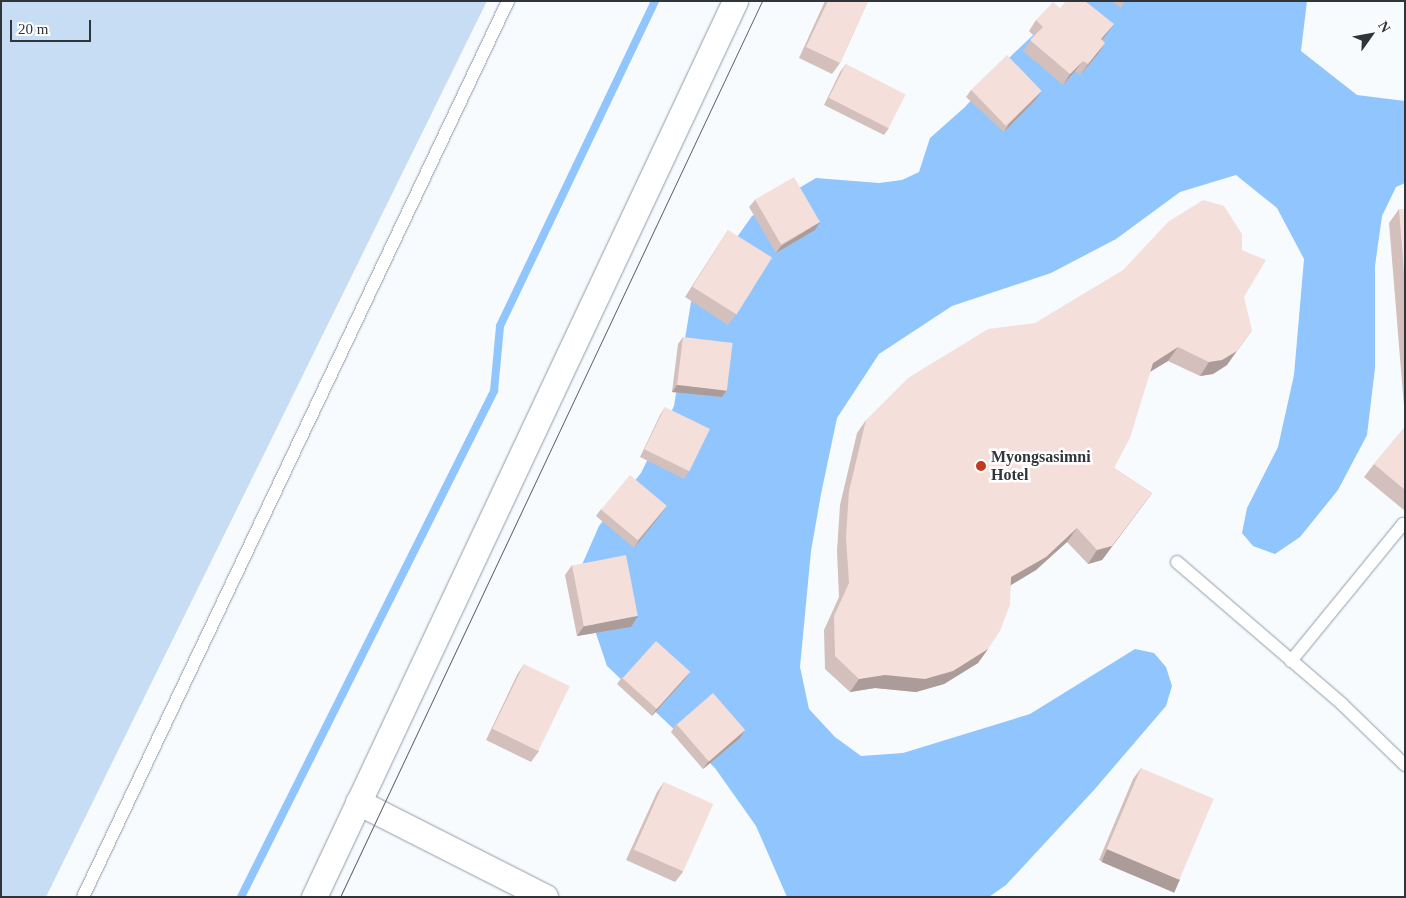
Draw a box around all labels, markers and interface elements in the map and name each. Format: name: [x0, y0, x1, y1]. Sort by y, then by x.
scale bar: [12, 10, 94, 42]
north arrow: [1346, 10, 1396, 60]
text: N: [1375, 19, 1393, 35]
text: 20 m: [18, 21, 48, 37]
place label: Myongsasimni Hotel: [991, 447, 1091, 485]
marker: Myongsasimni Hotel: [975, 460, 987, 472]

